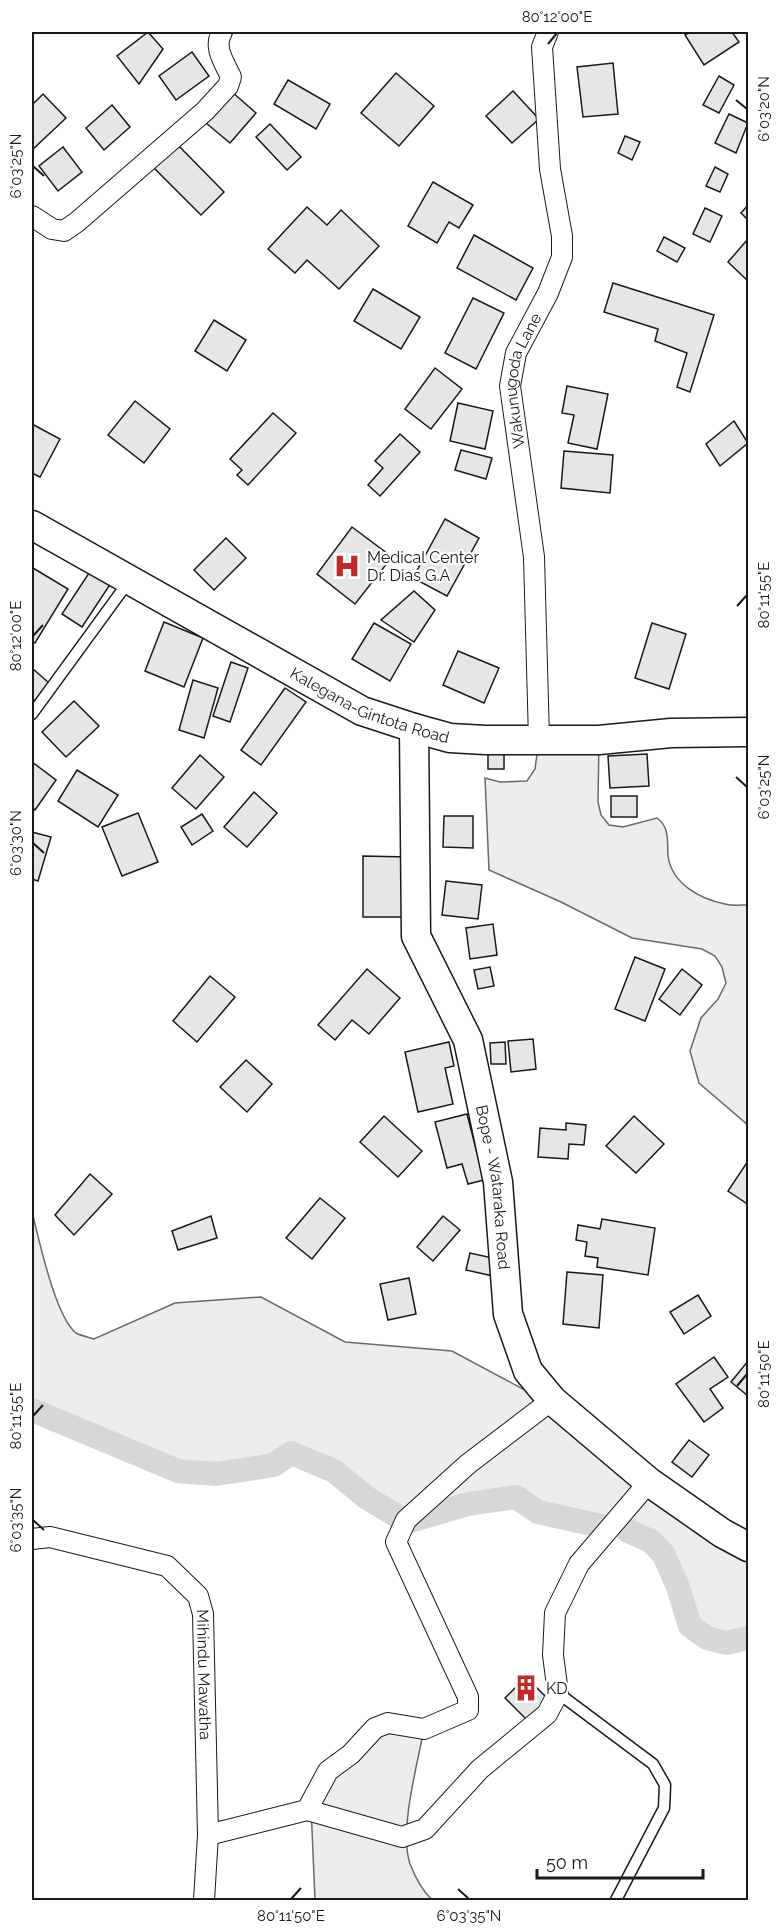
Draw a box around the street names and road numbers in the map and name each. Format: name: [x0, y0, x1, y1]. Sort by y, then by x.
street label: Wakunugoda Lane: [501, 310, 546, 450]
street label: Kalegana-Gintota Road: [287, 664, 451, 747]
street label: Bope - Wataraka Road: [472, 1103, 514, 1270]
street label: Mihindu Mawatha: [193, 1609, 215, 1740]

